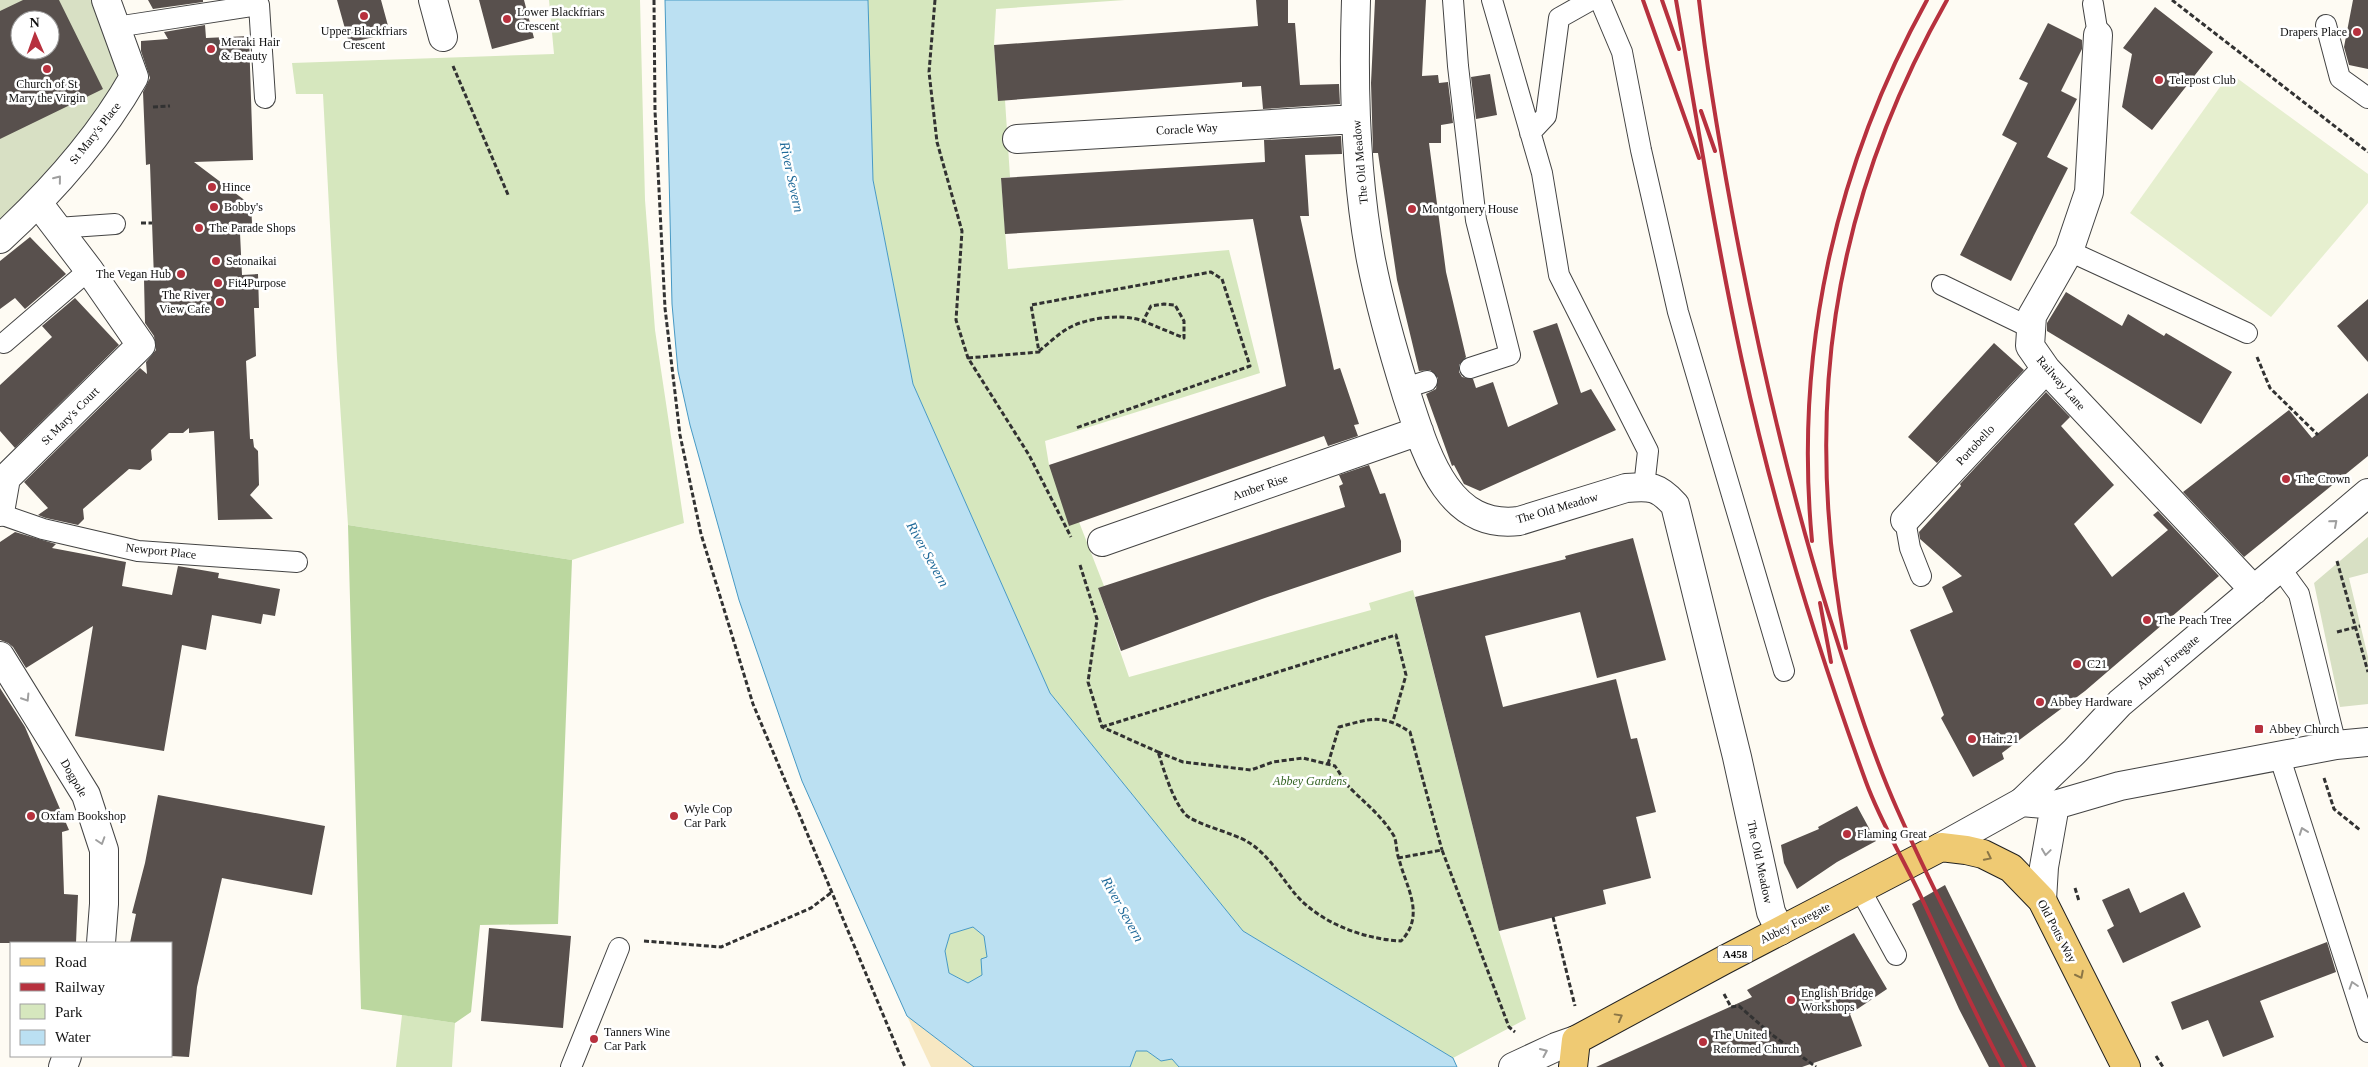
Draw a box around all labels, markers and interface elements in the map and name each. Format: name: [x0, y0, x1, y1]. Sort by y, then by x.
place label: Lower Blackfriars Crescent: [517, 5, 605, 33]
north arrow: [10, 10, 60, 60]
marker: Upper Blackfriars Crescent: [358, 10, 370, 22]
marker: Lower Blackfriars Crescent: [501, 13, 513, 25]
text: N: [29, 15, 40, 30]
place label: Upper Blackfriars Crescent: [321, 24, 407, 52]
place label: Drapers Place: [2280, 25, 2347, 39]
marker: Drapers Place: [2351, 26, 2363, 38]
place label: Meraki Hair & Beauty: [221, 35, 280, 63]
marker: Meraki Hair & Beauty: [205, 43, 217, 55]
marker: Church of St Mary the Virgin: [41, 63, 53, 75]
place label: Telepost Club: [2169, 73, 2236, 87]
marker: Telepost Club: [2153, 74, 2165, 86]
place label: Church of St Mary the Virgin: [9, 77, 85, 105]
street label: St Mary's Place: [66, 99, 124, 167]
street label: The Old Meadow: [1349, 119, 1371, 205]
street label: Coracle Way: [1156, 120, 1218, 138]
water label: River Severn: [776, 139, 806, 214]
one-way arrow: [53, 176, 61, 185]
place label: Hince: [222, 180, 251, 194]
marker: Hince: [206, 181, 218, 193]
place label: Bobby's: [224, 200, 263, 214]
marker: Bobby's: [208, 201, 220, 213]
place label: Montgomery House: [1422, 202, 1518, 216]
marker: Montgomery House: [1406, 203, 1418, 215]
place label: The Parade Shops: [209, 221, 296, 235]
marker: The Parade Shops: [193, 222, 205, 234]
place label: Setonaikai: [226, 254, 277, 268]
marker: Setonaikai: [210, 255, 222, 267]
place label: The Vegan Hub: [96, 267, 171, 281]
marker: The Vegan Hub: [175, 268, 187, 280]
place label: Fit4Purpose: [228, 276, 286, 290]
marker: Fit4Purpose: [212, 277, 224, 289]
place label: The River View Cafe: [159, 288, 210, 316]
marker: The River View Cafe: [214, 296, 226, 308]
street label: Railway Lane: [2034, 353, 2088, 413]
street label: St Mary's Court: [38, 384, 102, 448]
street label: Portobello: [1953, 422, 1997, 468]
street label: Amber Rise: [1230, 471, 1290, 503]
place label: The Crown: [2296, 472, 2350, 486]
marker: The Crown: [2280, 473, 2292, 485]
street label: The Old Meadow: [1514, 490, 1600, 526]
water label: River Severn: [903, 518, 952, 589]
one-way arrow: [2328, 520, 2337, 529]
street label: Newport Place: [125, 540, 197, 562]
place label: The Peach Tree: [2157, 613, 2232, 627]
marker: The Peach Tree: [2141, 614, 2153, 626]
street label: Abbey Foregate: [2134, 632, 2202, 692]
place label: C21: [2087, 657, 2107, 671]
marker: C21: [2071, 658, 2083, 670]
one-way arrow: [19, 692, 29, 701]
place label: Abbey Hardware: [2050, 695, 2132, 709]
marker: Abbey Hardware: [2034, 696, 2046, 708]
place label: Abbey Church: [2269, 722, 2339, 736]
marker: Abbey Church: [2253, 723, 2265, 735]
place label: Hair:21: [1982, 732, 2019, 746]
marker: Hair:21: [1966, 733, 1978, 745]
street label: Dogpole: [58, 757, 90, 799]
park label: Abbey Gardens: [1272, 774, 1347, 788]
place label: Wyle Cop Car Park: [684, 802, 732, 830]
place label: Oxfam Bookshop: [41, 809, 126, 823]
marker: Oxfam Bookshop: [25, 810, 37, 822]
marker: Wyle Cop Car Park: [668, 810, 680, 822]
street label: The Old Meadow: [1744, 819, 1776, 905]
place label: Flaming Great: [1857, 827, 1927, 841]
one-way arrow: [2299, 827, 2309, 836]
marker: Flaming Great: [1841, 828, 1853, 840]
one-way arrow: [95, 836, 105, 844]
one-way arrow: [2042, 848, 2052, 857]
one-way arrow: [1983, 851, 1992, 862]
water label: River Severn: [1098, 873, 1147, 944]
street label: Old Potts Way: [2035, 897, 2079, 965]
street label: Abbey Foregate: [1758, 899, 1832, 947]
legend: [10, 942, 172, 1057]
road number: A458: [1718, 946, 1752, 962]
text: Road: [55, 954, 87, 970]
one-way arrow: [2074, 970, 2084, 979]
text: Railway: [55, 979, 105, 995]
one-way arrow: [2349, 982, 2359, 990]
place label: English Bridge Workshops: [1801, 986, 1873, 1014]
marker: English Bridge Workshops: [1785, 994, 1797, 1006]
text: Park: [55, 1004, 83, 1020]
one-way arrow: [1614, 1013, 1623, 1023]
place label: Tanners Wine Car Park: [604, 1025, 670, 1053]
place label: The United Reformed Church: [1713, 1028, 1799, 1056]
text: Water: [55, 1029, 90, 1045]
marker: Tanners Wine Car Park: [588, 1033, 600, 1045]
marker: The United Reformed Church: [1697, 1036, 1709, 1048]
one-way arrow: [1539, 1048, 1548, 1059]

